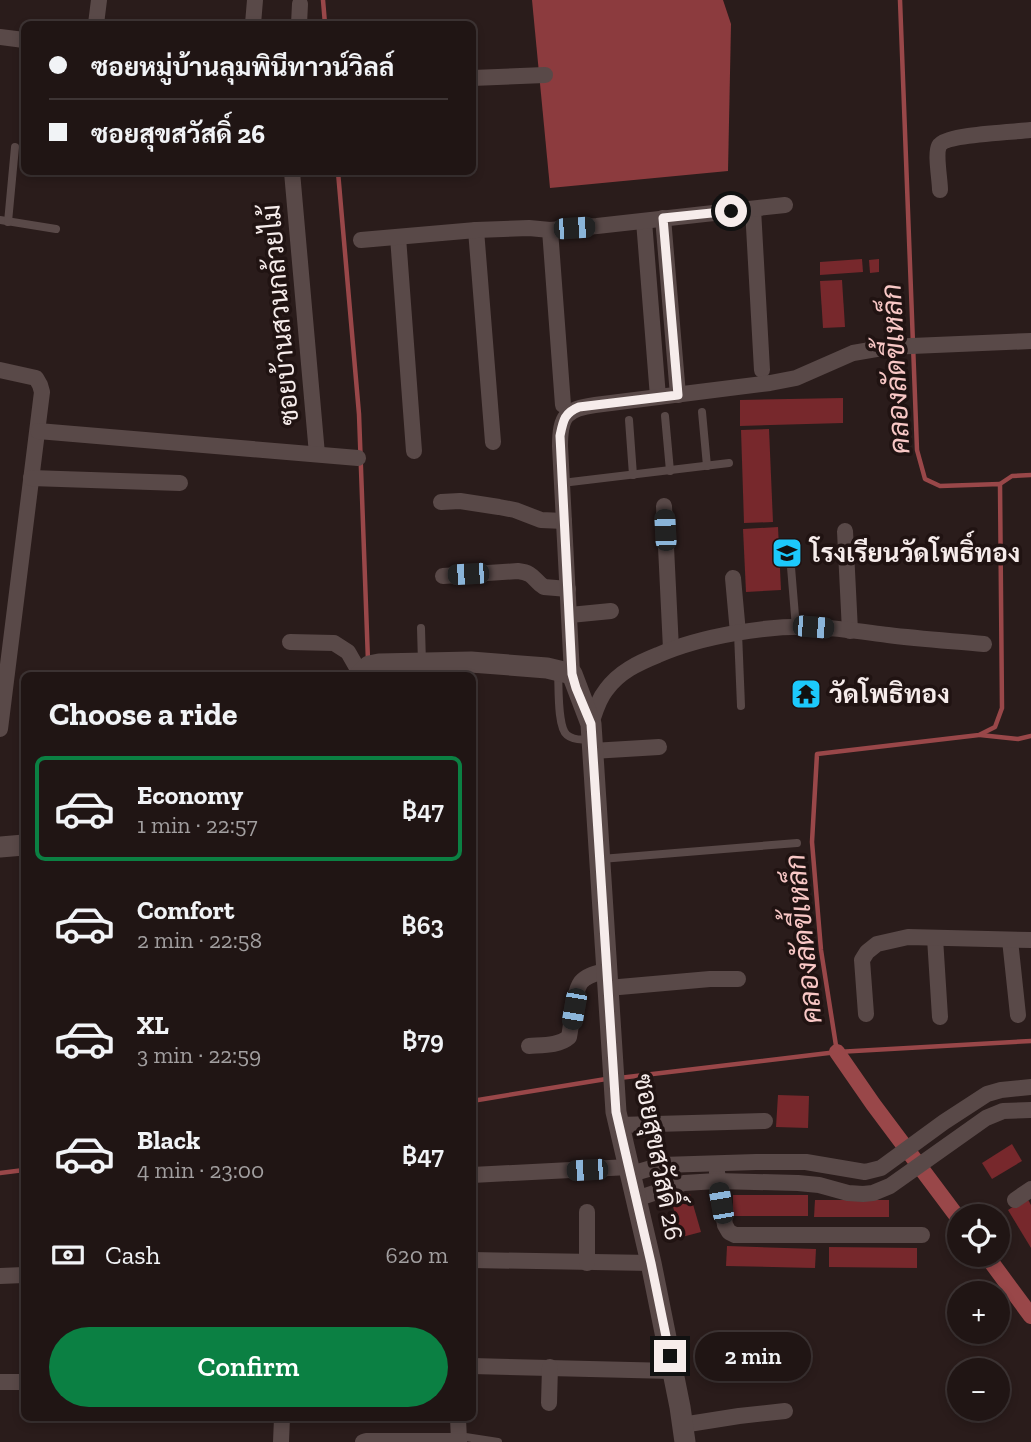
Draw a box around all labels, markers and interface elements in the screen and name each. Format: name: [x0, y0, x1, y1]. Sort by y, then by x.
text: ซอยหมู่บ้านลุมพินีทาวน์วิลล์: [91, 51, 394, 83]
text: ซอยสุขสวัสดิ์ 26: [91, 118, 265, 150]
route start: [715, 195, 747, 227]
street label: ซอยบ้านสวนกล้วยไม้: [254, 202, 306, 427]
car: [553, 216, 596, 240]
water label: คลองลัดขี้เหล็ก: [866, 283, 916, 455]
car: [654, 508, 677, 552]
place label: โรงเรียนวัดโพธิ์ทอง: [808, 530, 1020, 569]
school or university icon: โรงเรียนวัดโพธิ์ทอง: [770, 536, 804, 570]
car: [447, 562, 490, 586]
car: [792, 615, 835, 639]
temple icon: วัดโพธิทอง: [789, 677, 823, 711]
place label: วัดโพธิทอง: [829, 677, 950, 710]
text: Choose a ride: [49, 695, 237, 733]
icon: car: [53, 777, 116, 840]
text: Economy: [137, 779, 243, 811]
text: ฿47: [402, 794, 444, 826]
text: 1 min · 22:57: [137, 811, 257, 839]
water label: คลองลัดขี้เหล็ก: [769, 852, 829, 1026]
icon: car: [53, 892, 116, 955]
text: Comfort: [137, 894, 234, 926]
text: ฿63: [401, 909, 444, 941]
text: 2 min · 22:58: [137, 926, 262, 954]
car: [561, 986, 588, 1032]
icon: car: [53, 1007, 116, 1070]
text: XL: [137, 1009, 169, 1041]
text: ฿79: [402, 1024, 444, 1056]
text: 3 min · 22:59: [137, 1041, 261, 1069]
street label: ซอยสุขสวัสดิ์ 26: [625, 1070, 697, 1243]
icon: car: [53, 1122, 116, 1185]
text: Black: [137, 1124, 200, 1156]
text: ฿47: [402, 1139, 444, 1171]
text: 4 min · 23:00: [137, 1156, 264, 1184]
car: [566, 1158, 609, 1182]
car: [708, 1180, 735, 1226]
map controls: [947, 1204, 1010, 1421]
button: locate: [947, 1204, 1010, 1267]
icon: cash: [49, 1236, 87, 1274]
text: Cash: [105, 1239, 160, 1271]
text: 620 m: [386, 1241, 448, 1269]
button: +: [947, 1281, 1010, 1344]
button: Confirm: [49, 1327, 448, 1407]
callout: 2 min: [694, 1332, 810, 1380]
route end: [654, 1340, 686, 1372]
text: 2 min: [724, 1342, 782, 1370]
button: −: [947, 1358, 1010, 1421]

